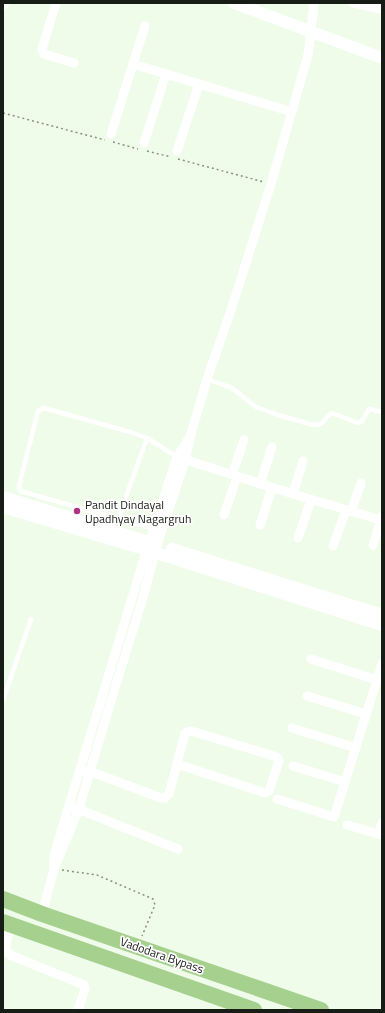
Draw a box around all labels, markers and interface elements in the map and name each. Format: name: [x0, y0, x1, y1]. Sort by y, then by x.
place label: Pandit Dindayal Upadhyay Nagargruh: [85, 495, 191, 528]
marker: Pandit Dindayal Upadhyay Nagargruh: [72, 506, 82, 516]
street label: Vadodara Bypass: [118, 932, 207, 978]

